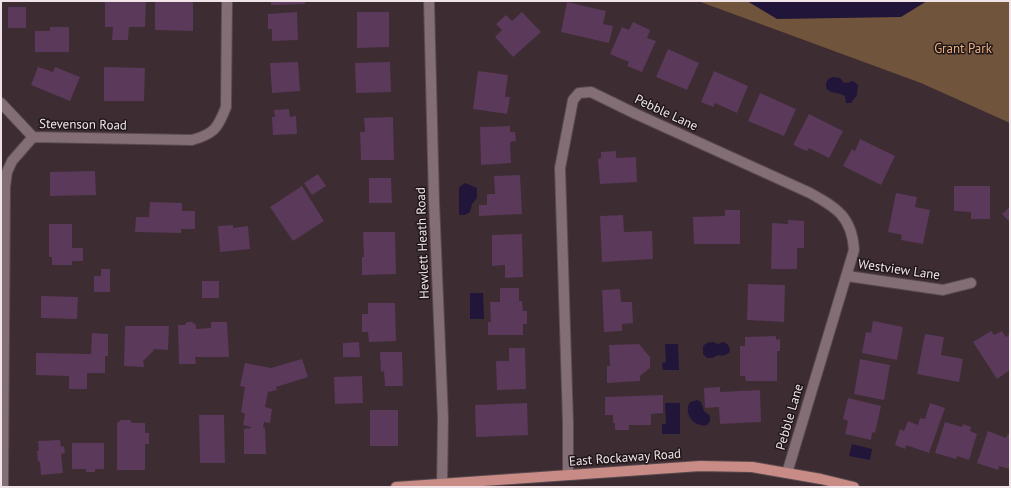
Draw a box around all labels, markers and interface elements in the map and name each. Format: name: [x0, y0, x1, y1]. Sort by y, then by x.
park label: Grant Park: [934, 41, 992, 57]
street label: Pebble Lane: [632, 92, 700, 134]
street label: Stevenson Road: [39, 116, 127, 134]
street label: Hewlett Heath Road: [413, 187, 433, 299]
street label: Westview Lane: [857, 257, 941, 283]
street label: Pebble Lane: [773, 382, 807, 452]
street label: East Rockaway Road: [568, 446, 682, 470]

